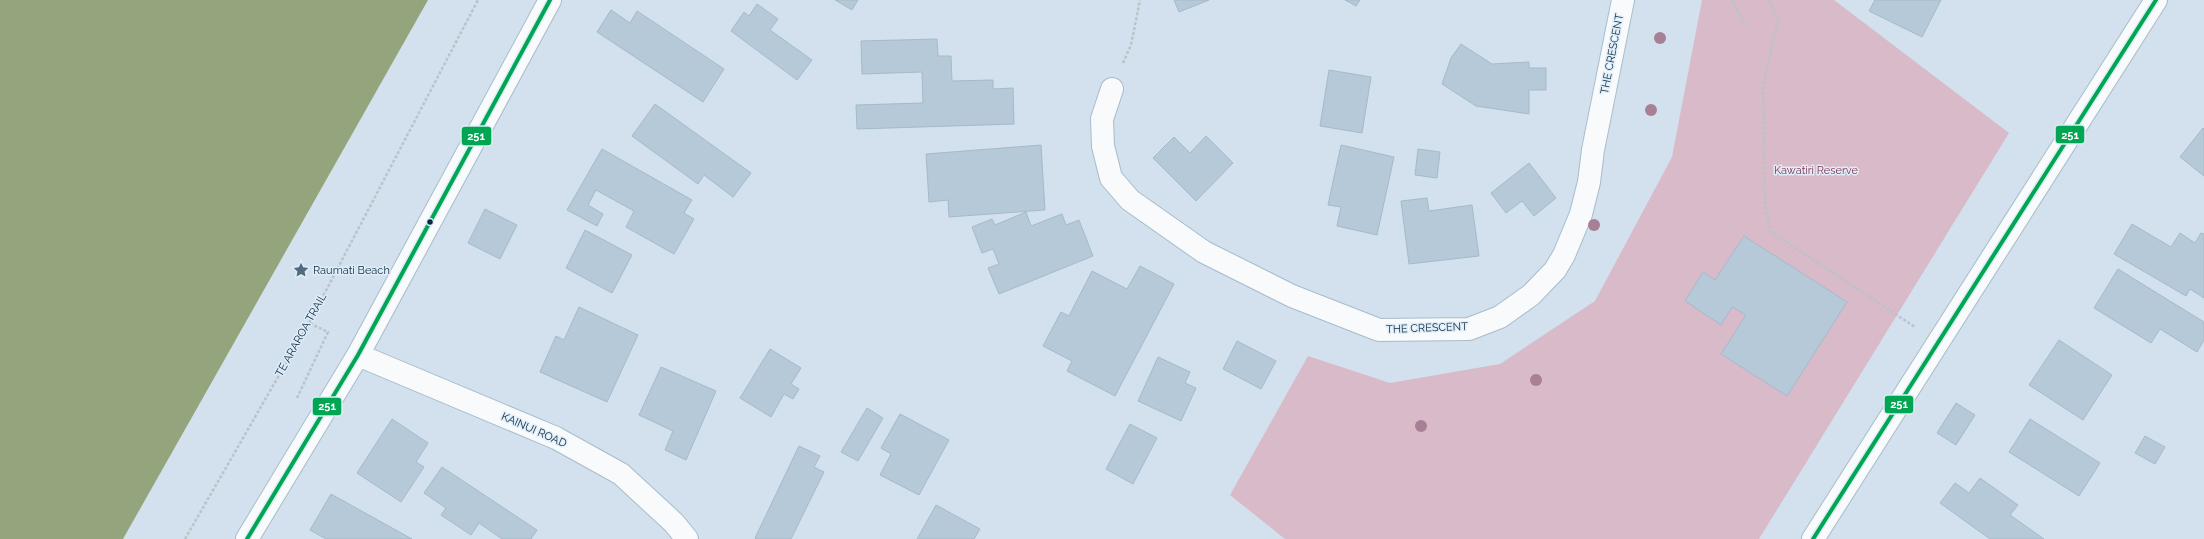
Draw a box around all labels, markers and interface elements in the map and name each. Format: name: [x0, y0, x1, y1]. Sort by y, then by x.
street label: THE CRESCENT: [1598, 12, 1626, 95]
line badge: 251: [2055, 125, 2085, 144]
line badge: 251: [461, 126, 492, 146]
text: 251: [2061, 129, 2079, 142]
text: 251: [467, 130, 485, 143]
park label: Kawatiri Reserve: [1774, 164, 1859, 177]
unlabelled marker: [425, 217, 435, 227]
place icon: Raumati Beach: [292, 261, 310, 279]
place label: Raumati Beach: [313, 264, 390, 277]
street label: TE ARAROA TRAIL: [273, 291, 330, 379]
street label: THE CRESCENT: [1386, 320, 1468, 336]
line badge: 251: [1884, 395, 1914, 414]
line badge: 251: [312, 397, 342, 416]
text: 251: [1890, 398, 1908, 411]
text: 251: [318, 400, 336, 413]
street label: KAINUI ROAD: [499, 410, 569, 450]

